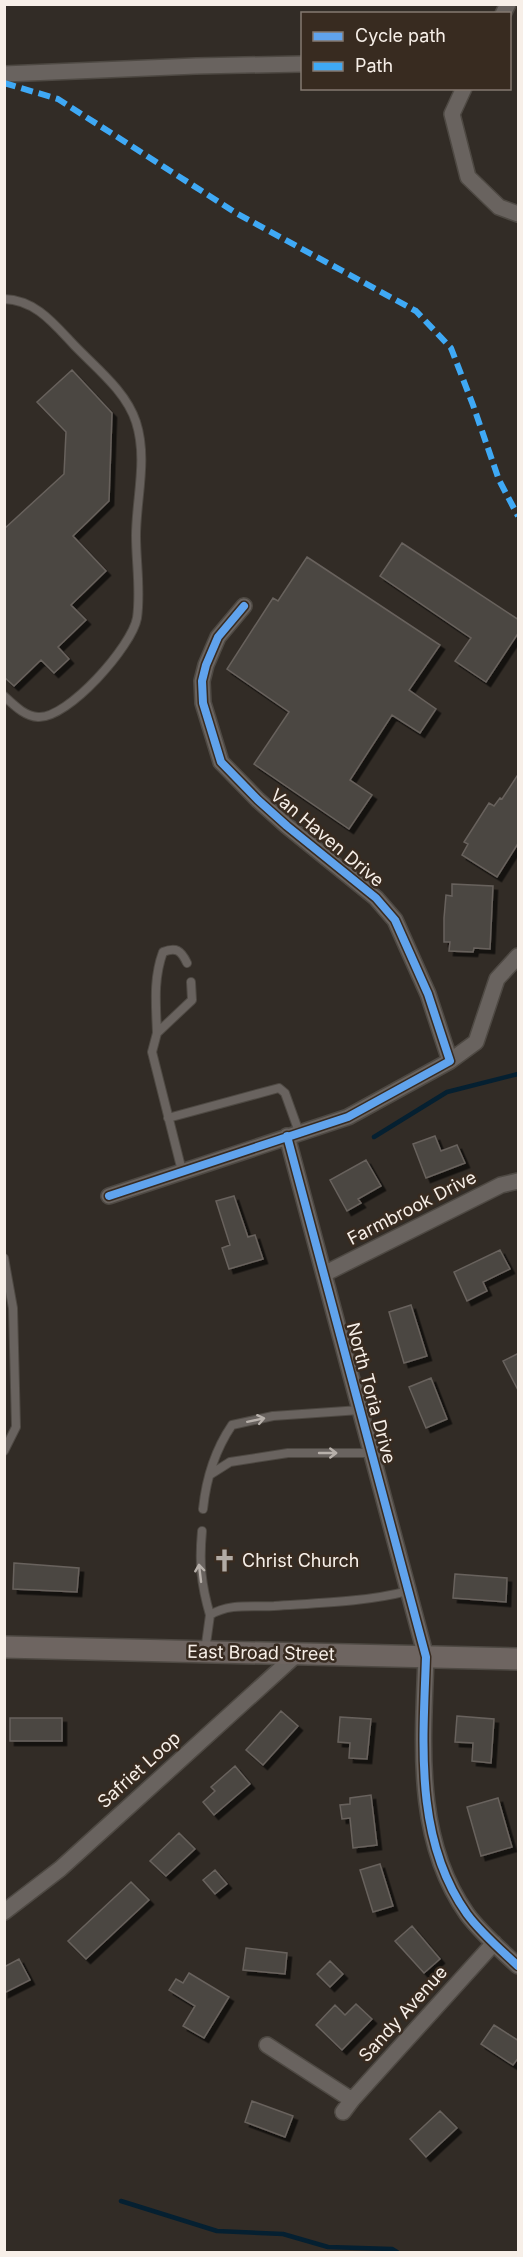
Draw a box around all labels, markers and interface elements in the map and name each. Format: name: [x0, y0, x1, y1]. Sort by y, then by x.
legend: [301, 12, 511, 90]
text: Cycle path: [355, 25, 446, 46]
text: Path: [355, 55, 393, 76]
street label: Van Haven Drive: [267, 784, 388, 891]
street label: Farmbrook Drive: [344, 1166, 480, 1249]
street label: North Toria Drive: [343, 1320, 400, 1466]
one-way arrow: [247, 1413, 266, 1425]
one-way arrow: [317, 1447, 337, 1459]
church icon: Christ Church: [211, 1548, 237, 1574]
place label: Christ Church: [242, 1550, 360, 1571]
one-way arrow: [195, 1564, 206, 1584]
street label: East Broad Street: [187, 1641, 335, 1664]
street label: Safriet Loop: [93, 1727, 184, 1812]
street label: Sandy Avenue: [354, 1961, 451, 2066]

